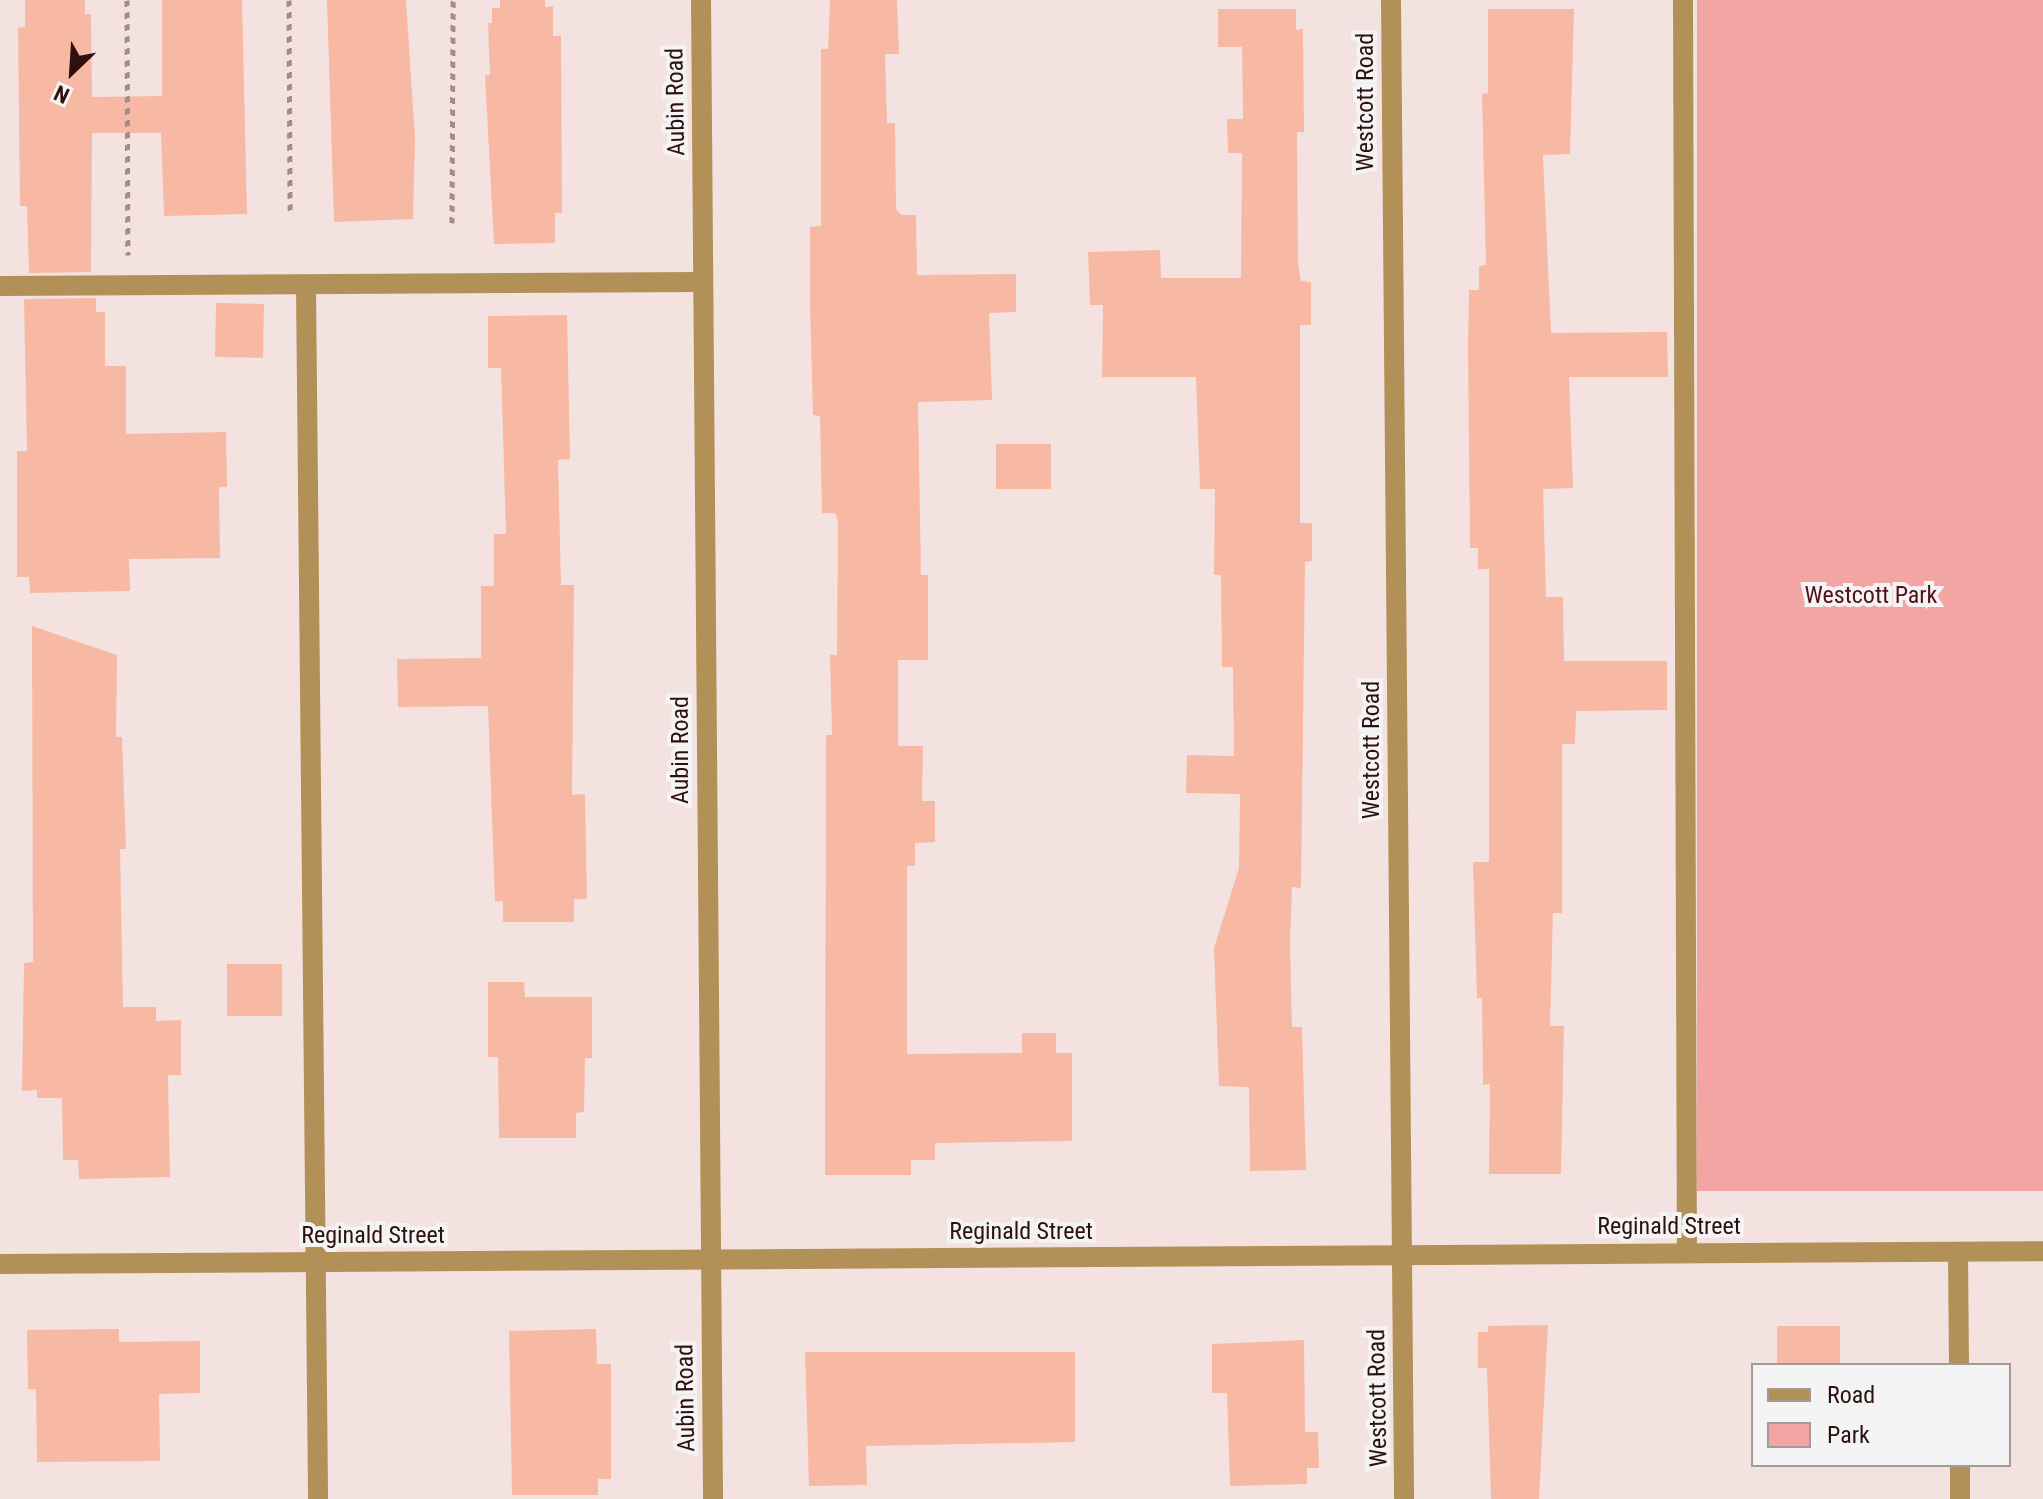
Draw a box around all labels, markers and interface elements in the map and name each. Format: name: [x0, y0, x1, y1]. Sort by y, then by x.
north arrow: [32, 32, 112, 112]
street label: Westcott Road: [1352, 33, 1380, 171]
street label: Aubin Road: [661, 48, 691, 156]
text: N: [50, 80, 73, 108]
park label: Westcott Park: [1805, 582, 1937, 610]
street label: Westcott Road: [1358, 681, 1386, 819]
street label: Aubin Road: [667, 696, 695, 804]
street label: Reginald Street: [1597, 1213, 1741, 1241]
street label: Reginald Street: [949, 1218, 1093, 1246]
street label: Reginald Street: [301, 1222, 445, 1250]
street label: Westcott Road: [1362, 1329, 1394, 1467]
street label: Aubin Road: [671, 1344, 701, 1452]
legend: [1751, 1363, 2011, 1467]
text: Road: [1827, 1381, 1875, 1409]
text: Park: [1827, 1421, 1870, 1449]

